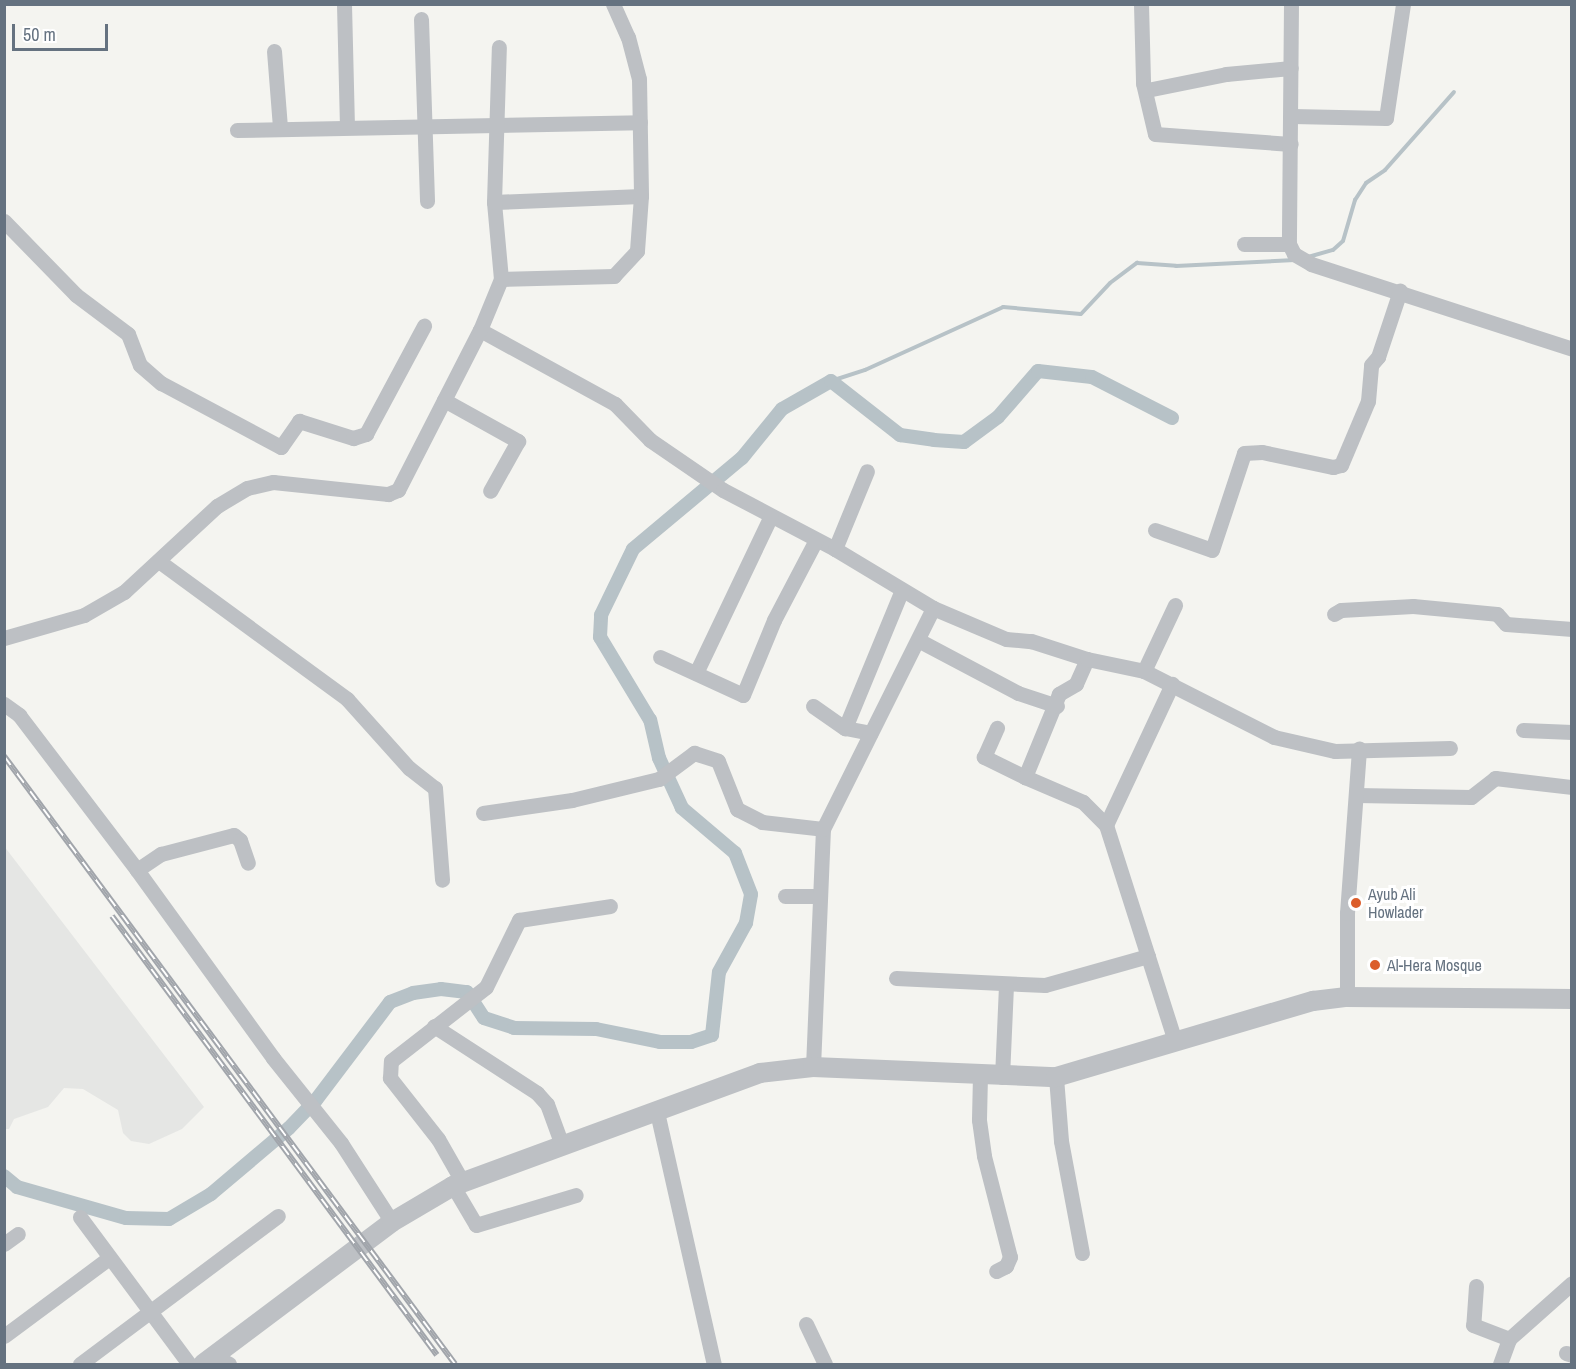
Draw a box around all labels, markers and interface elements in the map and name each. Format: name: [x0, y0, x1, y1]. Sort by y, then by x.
scale bar: [15, 12, 111, 50]
text: 50 m: [23, 22, 56, 47]
place label: Ayub Ali Howlader: [1368, 884, 1423, 922]
marker: Ayub Ali Howlader: [1349, 896, 1363, 910]
place label: Al-Hera Mosque: [1387, 955, 1482, 975]
marker: Al-Hera Mosque: [1368, 958, 1382, 972]

